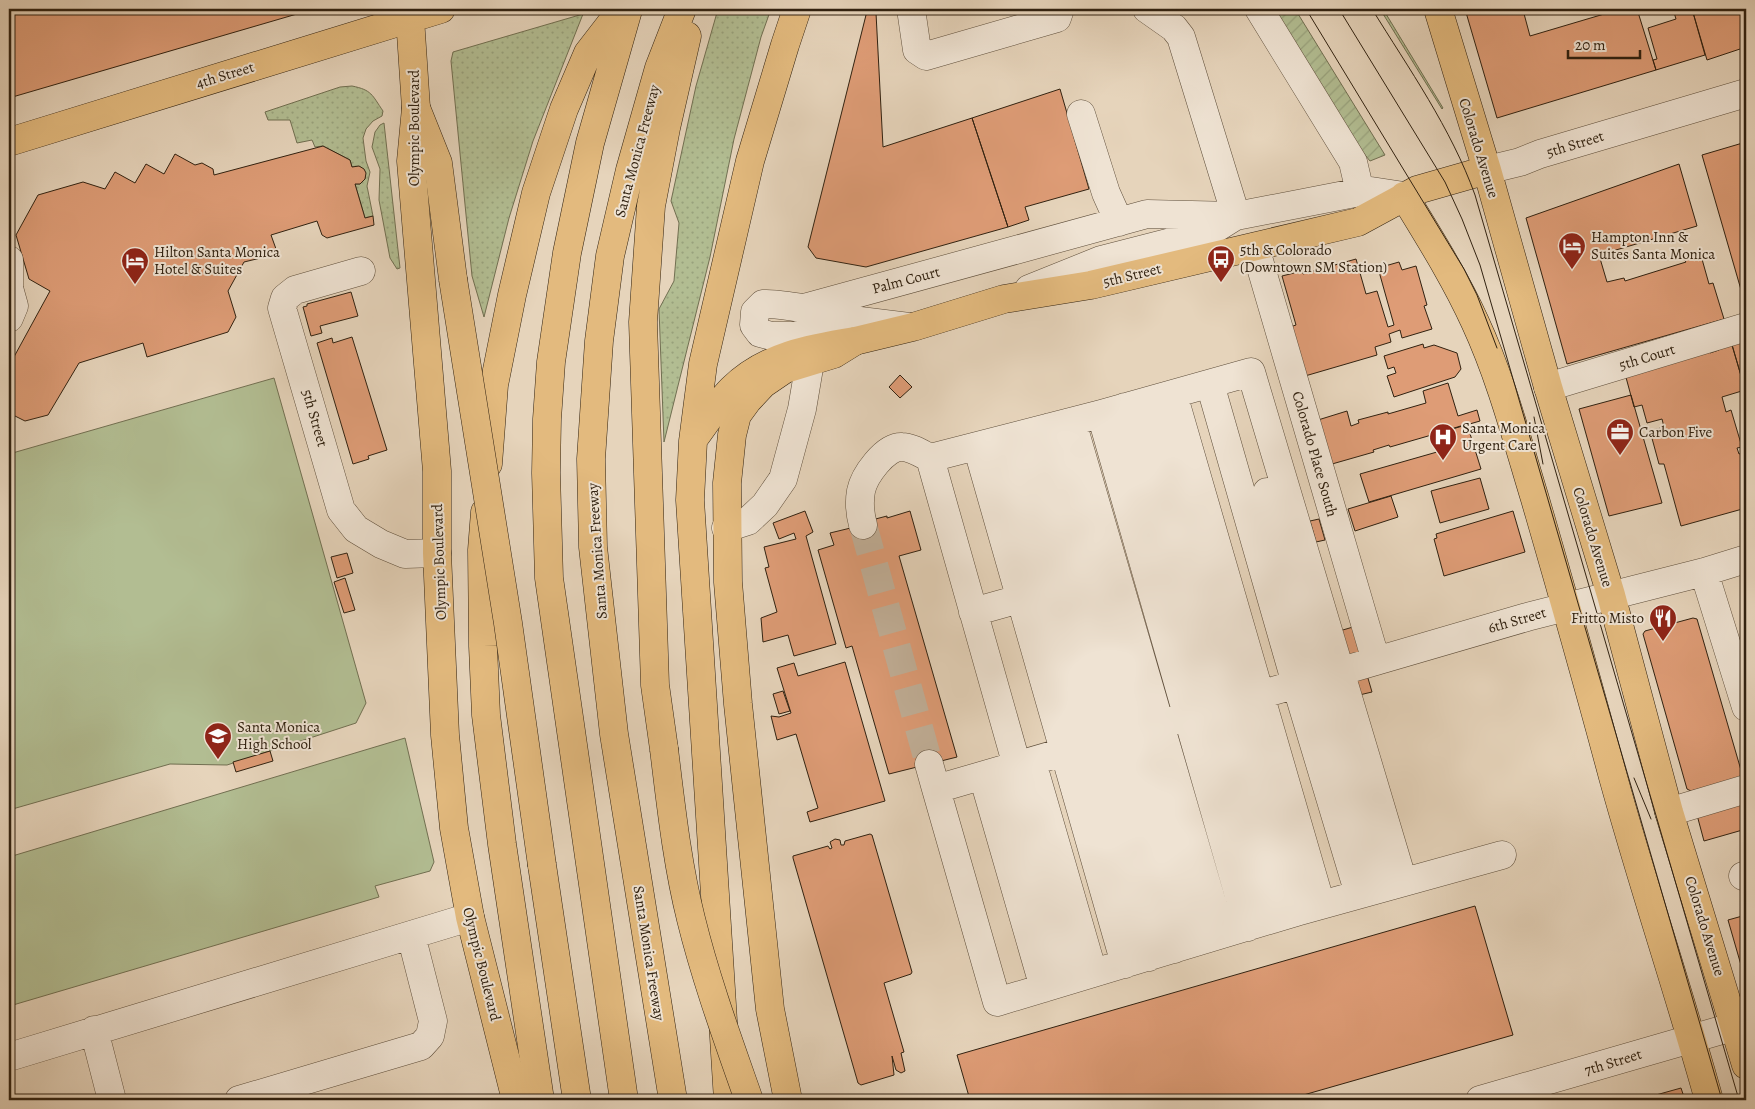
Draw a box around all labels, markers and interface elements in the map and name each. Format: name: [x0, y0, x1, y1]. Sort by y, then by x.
scale bar: [1568, 28, 1640, 60]
text: 20 m: [1575, 35, 1606, 55]
street label: 4th Street: [194, 57, 256, 93]
street label: Olympic Boulevard: [404, 69, 424, 186]
street label: Santa Monica Freeway: [610, 82, 664, 219]
street label: Colorado Avenue: [1454, 96, 1504, 201]
street label: 5th Street: [1544, 126, 1606, 162]
place label: Hampton Inn & Suites Santa Monica: [1591, 227, 1715, 264]
hotel icon: Hampton Inn & Suites Santa Monica: [1557, 231, 1587, 270]
place label: 5th & Colorado (Downtown SM Station): [1240, 240, 1387, 277]
place label: Hilton Santa Monica Hotel & Suites: [154, 242, 280, 279]
bus stop icon: 5th & Colorado (Downtown SM Station): [1206, 244, 1236, 283]
hotel icon: Hilton Santa Monica Hotel & Suites: [120, 246, 150, 285]
street label: 5th Street: [1101, 258, 1163, 292]
street label: Palm Court: [870, 261, 942, 299]
street label: 5th Court: [1616, 339, 1678, 375]
street label: 5th Street: [297, 387, 333, 449]
street label: Colorado Place South: [1288, 389, 1342, 519]
office icon: Carbon Five: [1605, 417, 1635, 456]
place label: Santa Monica Urgent Care: [1462, 418, 1545, 455]
hospital icon: Santa Monica Urgent Care: [1428, 422, 1458, 461]
place label: Carbon Five: [1639, 422, 1712, 442]
street label: Santa Monica Freeway: [582, 482, 612, 620]
street label: Colorado Avenue: [1568, 485, 1618, 590]
street label: Olympic Boulevard: [427, 502, 451, 621]
street label: 6th Street: [1486, 602, 1549, 638]
restaurant icon: Fritto Misto: [1648, 603, 1678, 642]
place label: Fritto Misto: [1571, 608, 1644, 628]
place label: Santa Monica High School: [237, 717, 320, 754]
school or university icon: Santa Monica High School: [203, 721, 233, 760]
street label: Colorado Avenue: [1680, 874, 1730, 979]
street label: Santa Monica Freeway: [628, 884, 670, 1022]
street label: Olympic Boulevard: [458, 905, 506, 1024]
street label: 7th Street: [1582, 1044, 1644, 1080]

